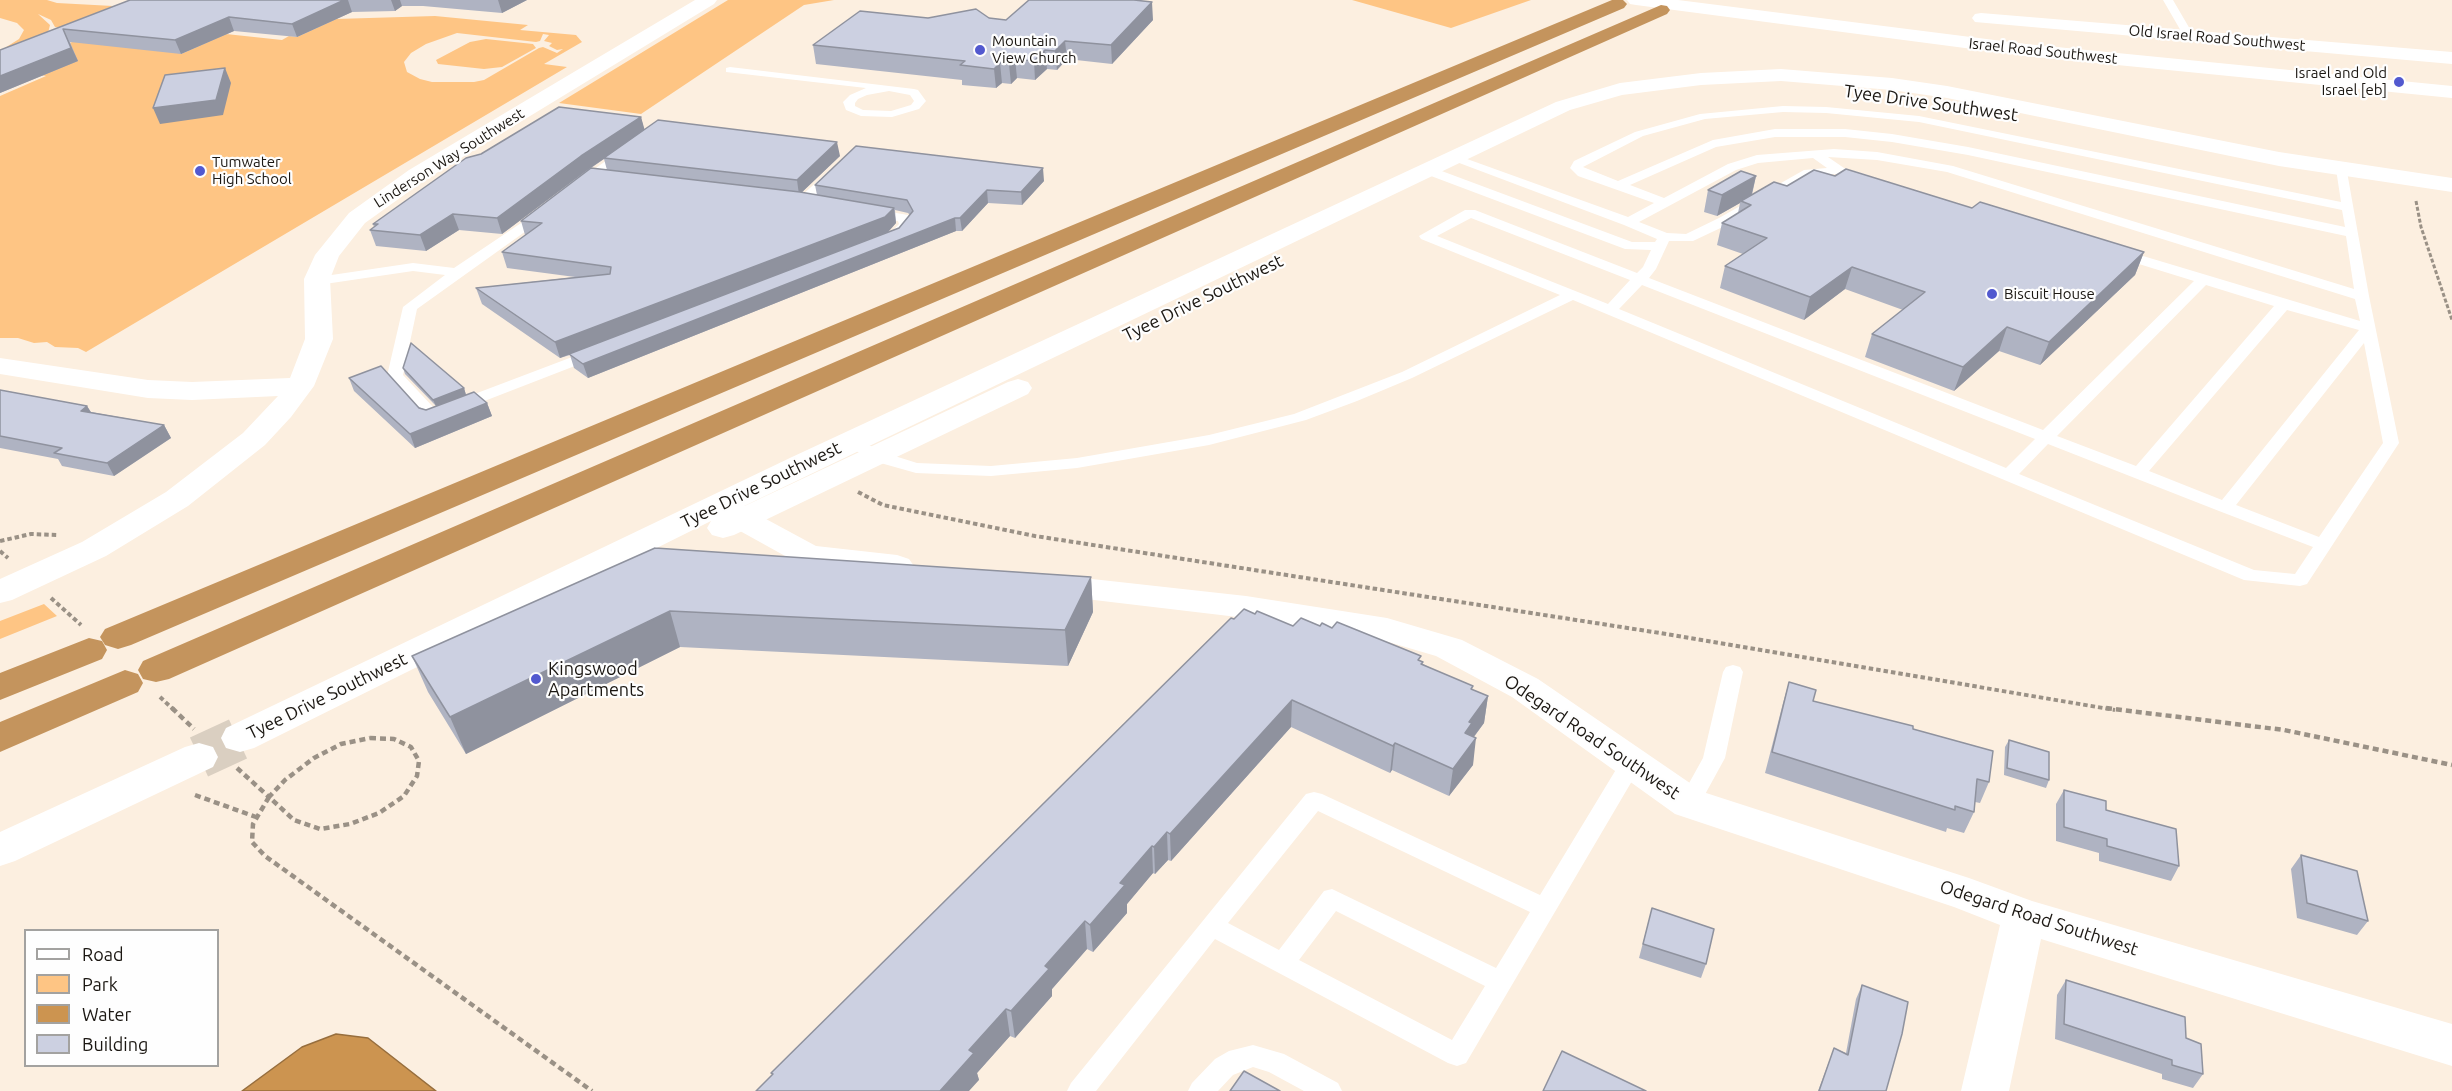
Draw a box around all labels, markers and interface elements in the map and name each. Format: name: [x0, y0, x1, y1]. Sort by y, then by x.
street label: Old Israel Road Southwest: [2128, 21, 2306, 55]
place label: Mountain View Church: [992, 32, 1077, 67]
street label: Israel Road Southwest: [1968, 34, 2118, 68]
marker: Mountain View Church: [973, 43, 987, 57]
place label: Israel and Old Israel [eb]: [2295, 64, 2387, 99]
marker: Israel and Old Israel [eb]: [2392, 75, 2406, 89]
street label: Tyee Drive Southwest: [1843, 80, 2019, 126]
street label: Linderson Way Southwest: [371, 104, 527, 212]
place label: Tumwater High School: [212, 153, 292, 188]
marker: Tumwater High School: [193, 164, 207, 178]
street label: Tyee Drive Southwest: [1119, 250, 1287, 346]
place label: Biscuit House: [2004, 285, 2095, 303]
marker: Biscuit House: [1985, 287, 1999, 301]
street label: Tyee Drive Southwest: [677, 437, 845, 533]
street label: Tyee Drive Southwest: [243, 648, 411, 744]
place label: Kingswood Apartments: [548, 658, 644, 700]
street label: Odegard Road Southwest: [1500, 670, 1684, 804]
marker: Kingswood Apartments: [529, 672, 543, 686]
street label: Odegard Road Southwest: [1937, 876, 2141, 960]
legend: [24, 929, 219, 1067]
text: Road: [82, 944, 124, 964]
text: Park: [82, 974, 118, 994]
text: Water: [82, 1004, 131, 1024]
text: Building: [82, 1034, 148, 1054]

